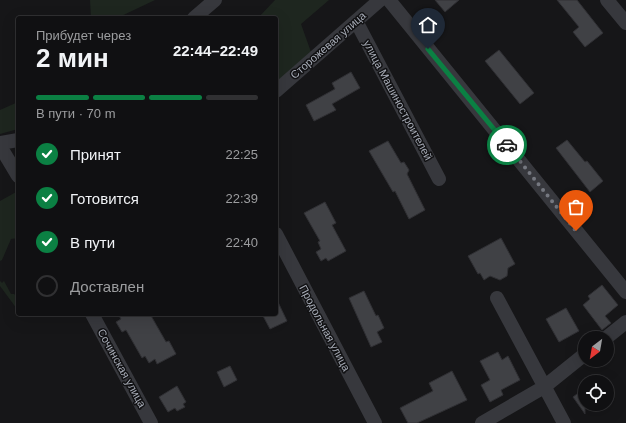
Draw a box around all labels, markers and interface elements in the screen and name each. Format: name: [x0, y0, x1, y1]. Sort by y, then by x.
pin: [411, 8, 445, 49]
street label: Сторожевая улица: [288, 9, 369, 81]
icon: home: [417, 14, 439, 36]
text: Прибудет через: [36, 28, 131, 43]
street label: улица Машиностроителей: [361, 38, 435, 162]
text: 22:44–22:49: [173, 42, 258, 59]
text: 2 мин: [36, 43, 109, 73]
text: В пути · 70 m: [36, 106, 116, 121]
courier: [487, 125, 527, 165]
icon: car: [496, 134, 518, 156]
icon: check: [36, 143, 58, 165]
text: Принят: [70, 146, 121, 163]
text: 22:25: [225, 147, 258, 162]
icon: check: [36, 187, 58, 209]
text: Готовится: [70, 190, 139, 207]
pin: [559, 190, 593, 231]
text: 22:39: [225, 191, 258, 206]
icon: bag: [565, 196, 587, 218]
icon: check: [36, 231, 58, 253]
text: В пути: [70, 234, 115, 251]
text: 22:40: [225, 235, 258, 250]
text: Доставлен: [70, 278, 144, 295]
street label: Продольная улица: [297, 283, 353, 374]
street label: Сочинская улица: [95, 327, 149, 410]
north arrow: [578, 331, 614, 367]
map controls: [578, 331, 614, 411]
button: locate: [578, 375, 614, 411]

